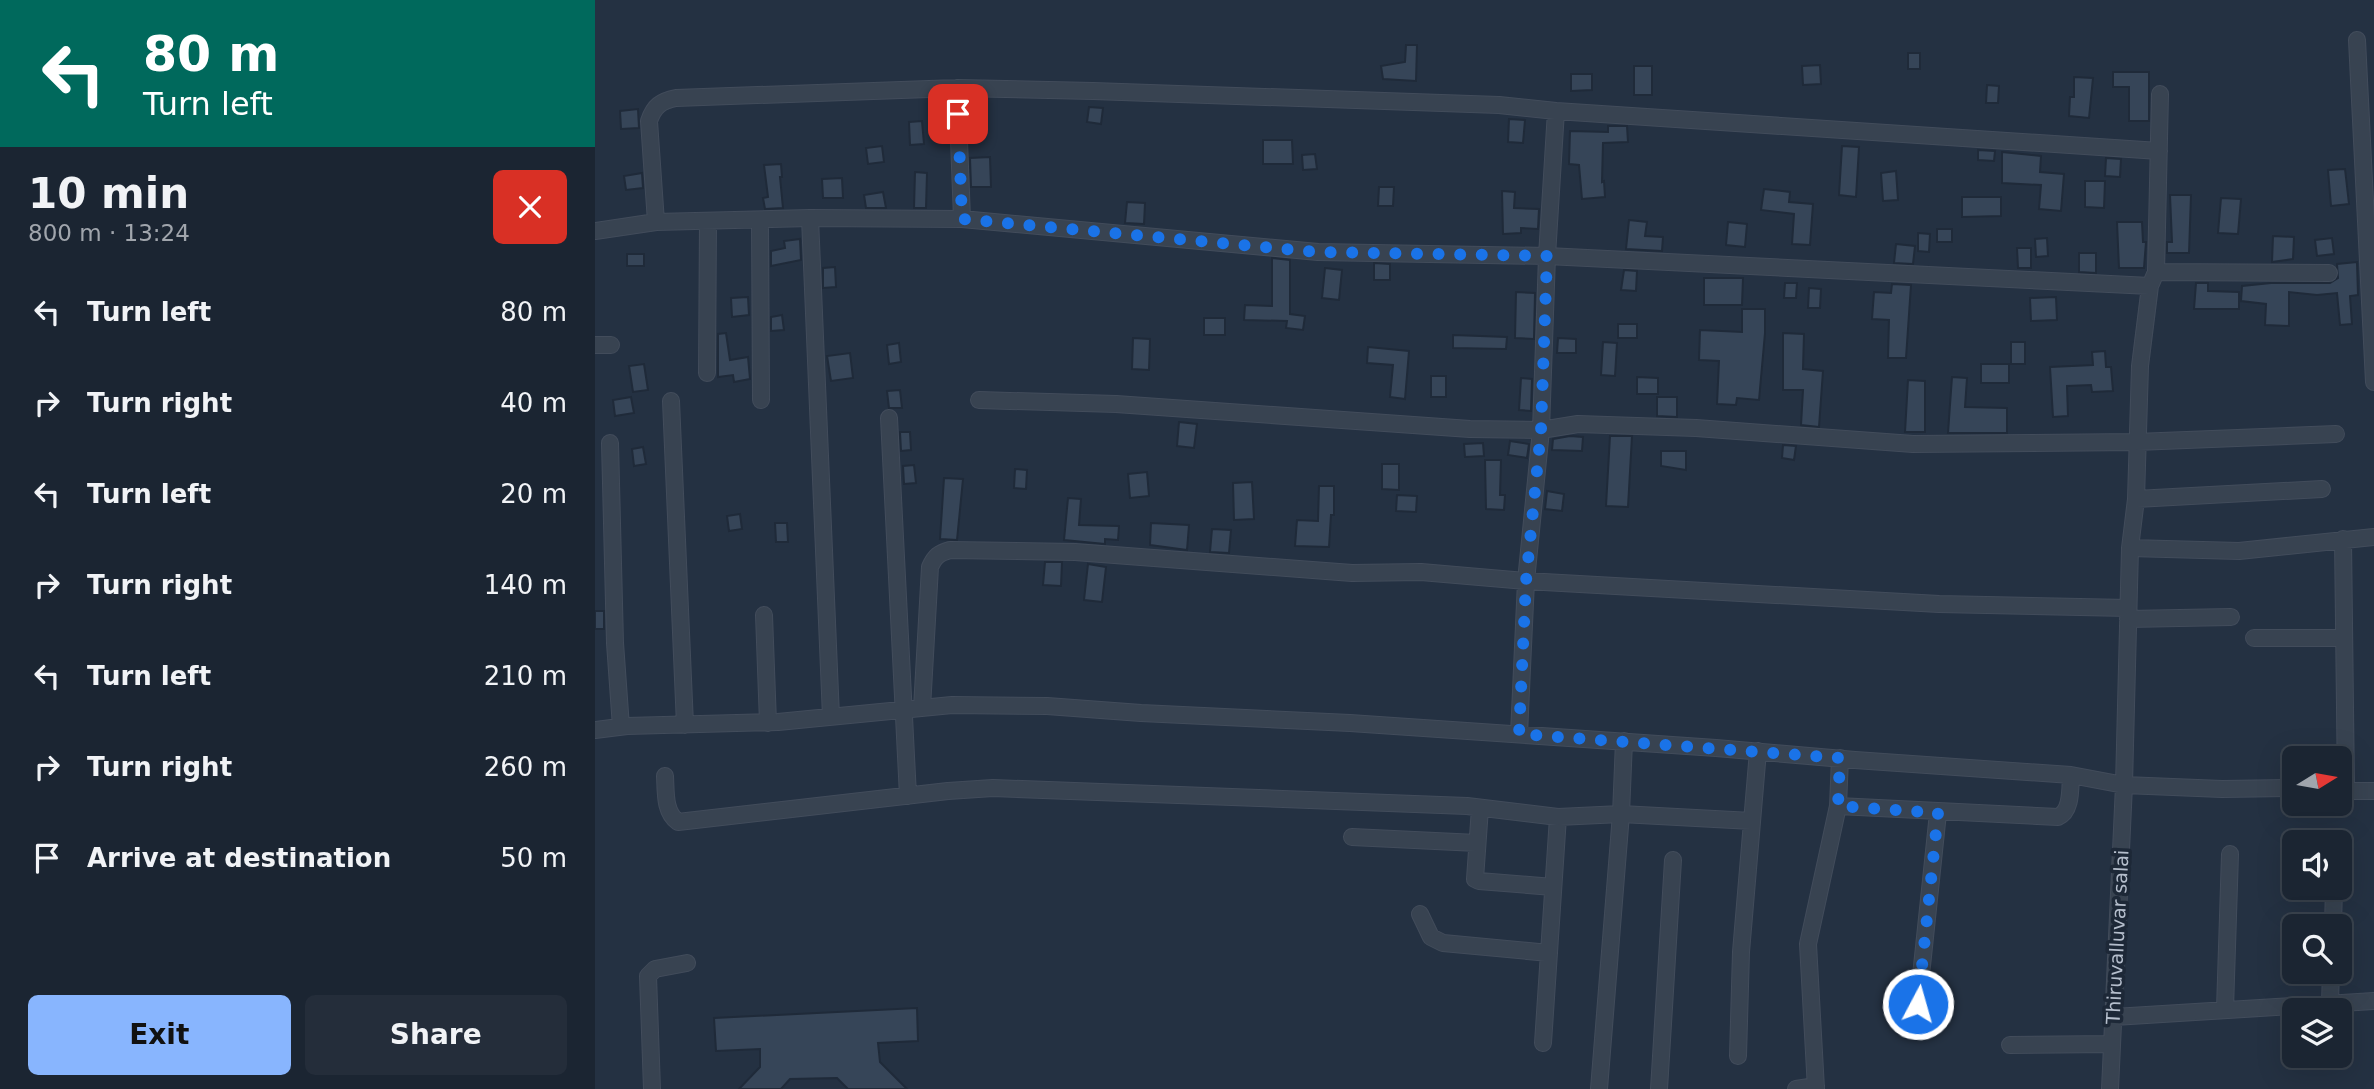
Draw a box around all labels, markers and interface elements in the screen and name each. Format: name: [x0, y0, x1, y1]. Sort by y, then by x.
text: 80 m: [143, 26, 279, 83]
icon: left: [28, 28, 119, 119]
pin: [928, 84, 988, 144]
text: Turn left: [143, 85, 273, 123]
icon: arrive: [939, 95, 977, 133]
text: 10 min: [28, 169, 189, 218]
button: close: [493, 170, 567, 244]
text: 800 m · 13:24: [28, 220, 190, 246]
icon: left: [28, 293, 66, 331]
text: Turn left: [87, 297, 211, 327]
text: 80 m: [500, 297, 567, 327]
icon: right: [28, 384, 66, 422]
text: Turn right: [87, 388, 232, 418]
text: 40 m: [500, 388, 567, 418]
icon: left: [28, 475, 66, 513]
text: Turn left: [87, 479, 211, 509]
text: 20 m: [500, 479, 567, 509]
icon: right: [28, 566, 66, 604]
text: Turn right: [87, 570, 232, 600]
text: 140 m: [484, 570, 567, 600]
icon: left: [28, 657, 66, 695]
text: Turn left: [87, 661, 211, 691]
text: 210 m: [484, 661, 567, 691]
north arrow: [2282, 746, 2352, 816]
map controls: [2282, 746, 2352, 1068]
icon: right: [28, 748, 66, 786]
text: Turn right: [87, 752, 232, 782]
text: 260 m: [484, 752, 567, 782]
button: sound: [2282, 830, 2352, 900]
icon: arrive: [28, 839, 66, 877]
text: Arrive at destination: [87, 843, 391, 873]
text: 50 m: [500, 843, 567, 873]
street label: Thiruvalluvar salai: [2101, 849, 2133, 1026]
button: search: [2282, 914, 2352, 984]
position arrow: [1881, 967, 1955, 1041]
button: Exit: [28, 995, 291, 1075]
button: Share: [305, 995, 567, 1075]
button: layers: [2282, 998, 2352, 1068]

